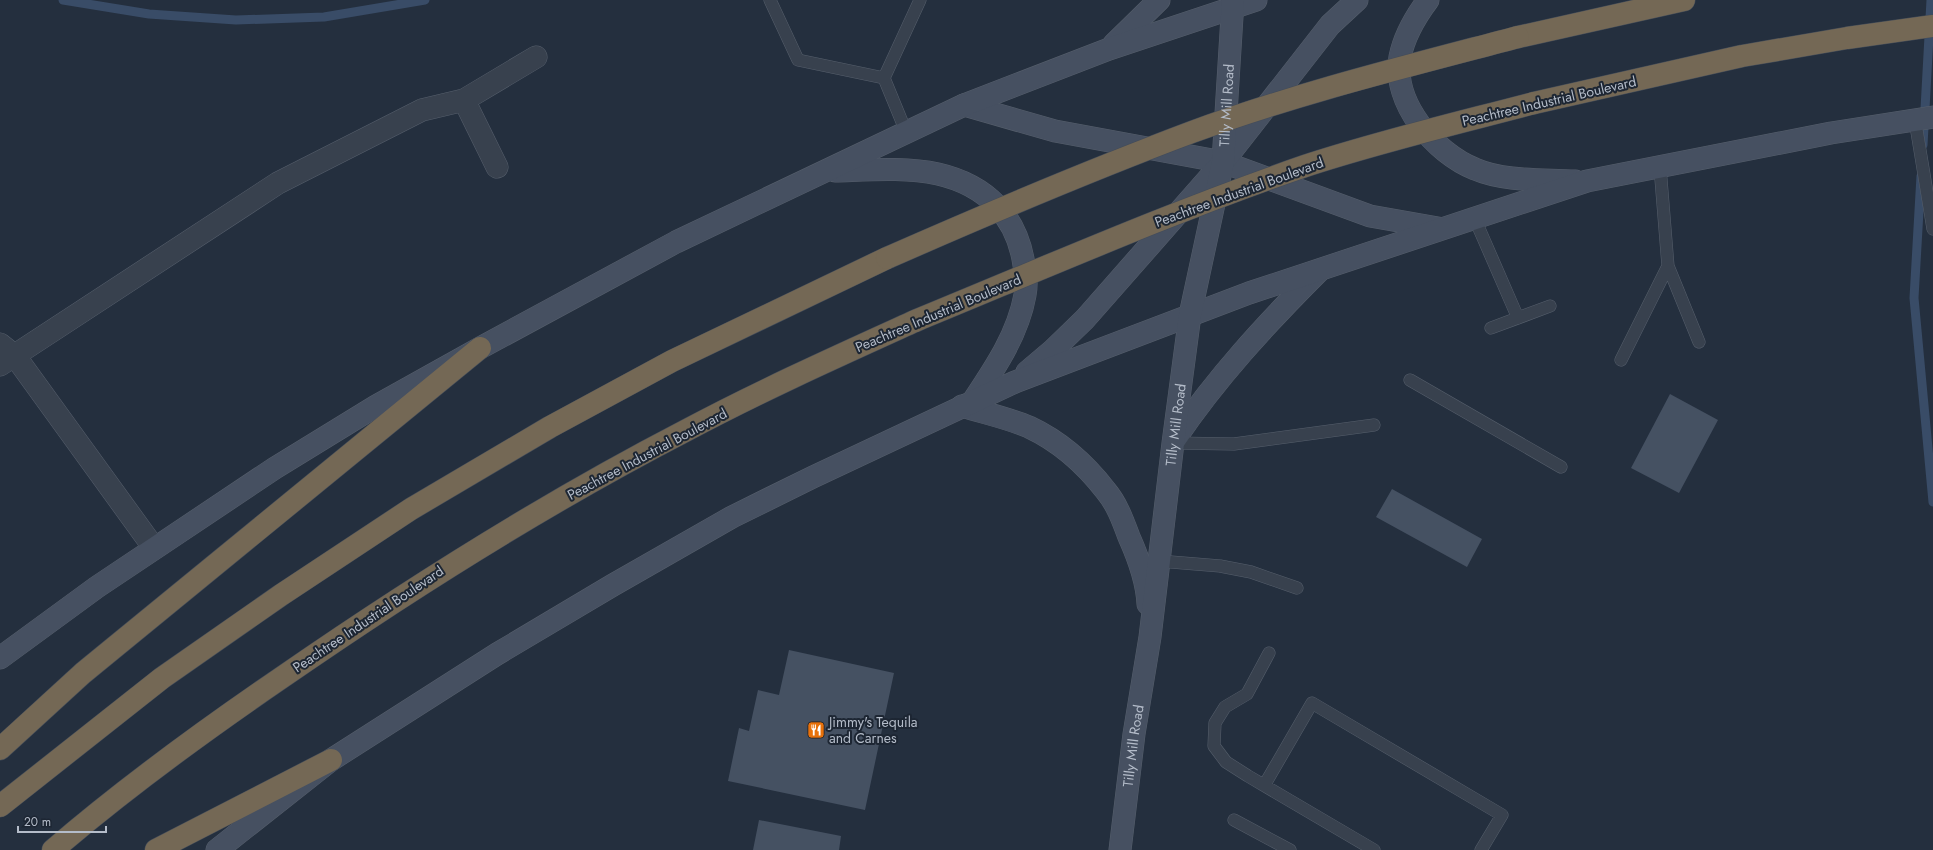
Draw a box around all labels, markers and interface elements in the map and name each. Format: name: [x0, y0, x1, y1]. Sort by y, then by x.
street label: Tilly Mill Road: [1214, 63, 1239, 147]
street label: Peachtree Industrial Boulevard: [1460, 71, 1638, 131]
street label: Peachtree Industrial Boulevard: [1152, 152, 1326, 232]
street label: Peachtree Industrial Boulevard: [852, 269, 1024, 357]
street label: Tilly Mill Road: [1160, 382, 1191, 467]
street label: Peachtree Industrial Boulevard: [564, 403, 730, 505]
street label: Peachtree Industrial Boulevard: [289, 561, 447, 677]
street label: Tilly Mill Road: [1118, 703, 1149, 788]
place label: Jimmy's Tequila and Carnes: [827, 712, 918, 748]
restaurant icon: Jimmy's Tequila and Carnes: [806, 720, 826, 740]
scale bar: [18, 808, 106, 834]
text: 20 m: [24, 813, 51, 831]

